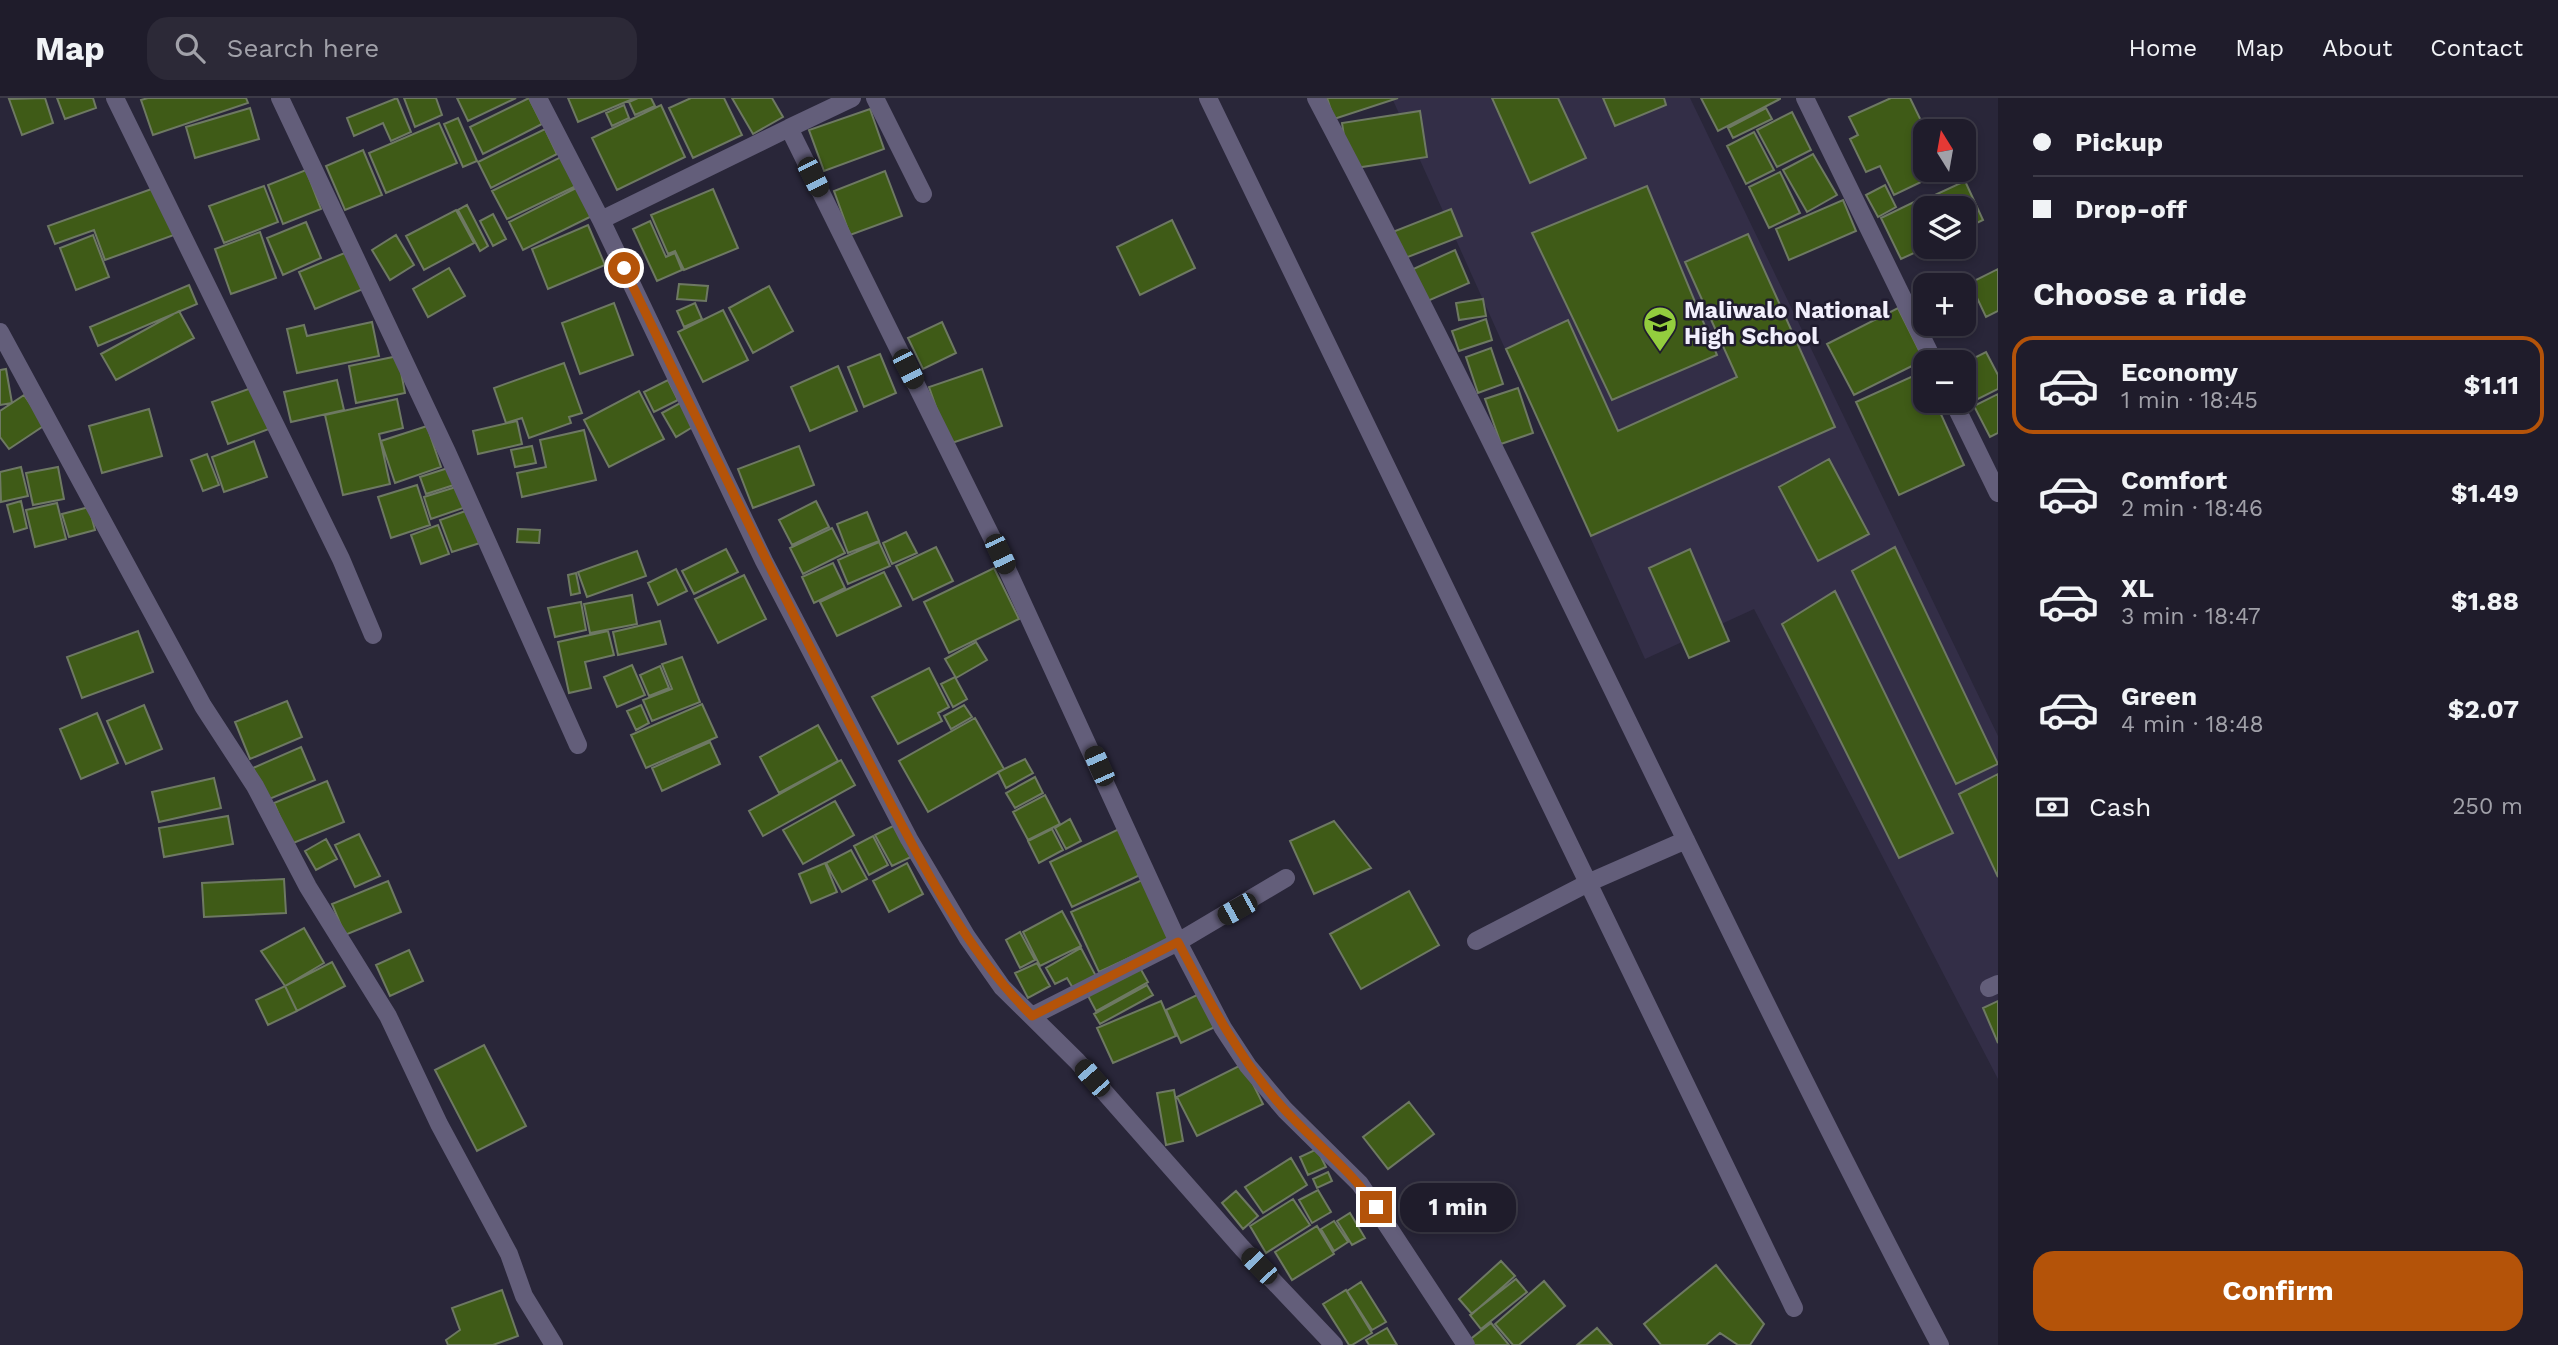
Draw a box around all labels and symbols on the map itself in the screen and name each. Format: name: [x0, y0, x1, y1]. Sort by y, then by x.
north arrow: [1913, 119, 1976, 182]
car: [795, 154, 832, 200]
route start: [608, 252, 640, 284]
place label: Maliwalo National High School: [1684, 297, 1890, 350]
school or university icon: Maliwalo National High School: [1641, 304, 1679, 353]
car: [890, 346, 927, 392]
car: [982, 531, 1019, 577]
car: [1081, 743, 1118, 789]
car: [1214, 890, 1261, 928]
car: [1071, 1055, 1114, 1101]
callout: 1 min: [1400, 1182, 1516, 1232]
route end: [1360, 1191, 1392, 1223]
car: [1237, 1244, 1282, 1288]

